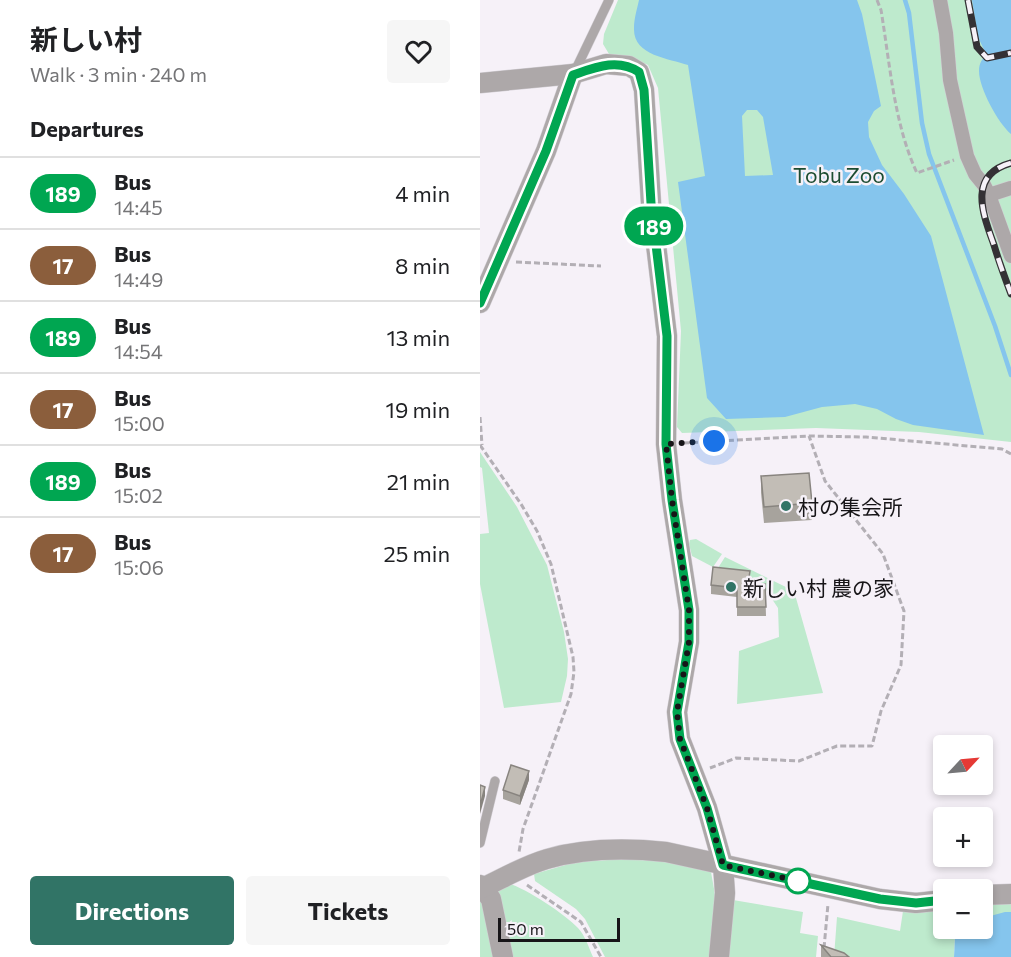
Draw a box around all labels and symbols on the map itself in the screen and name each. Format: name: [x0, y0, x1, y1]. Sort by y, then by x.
park label: Tobu Zoo: [793, 162, 885, 187]
line badge: 189: [620, 206, 688, 246]
your location: [699, 426, 729, 456]
place label: 村の集会所: [798, 494, 903, 519]
marker: 村の集会所: [779, 499, 793, 513]
place label: 新しい村 農の家: [743, 575, 894, 600]
marker: 新しい村 農の家: [724, 580, 738, 594]
north arrow: [933, 735, 993, 795]
unlabelled marker: [785, 868, 811, 894]
scale bar: [498, 915, 620, 942]

